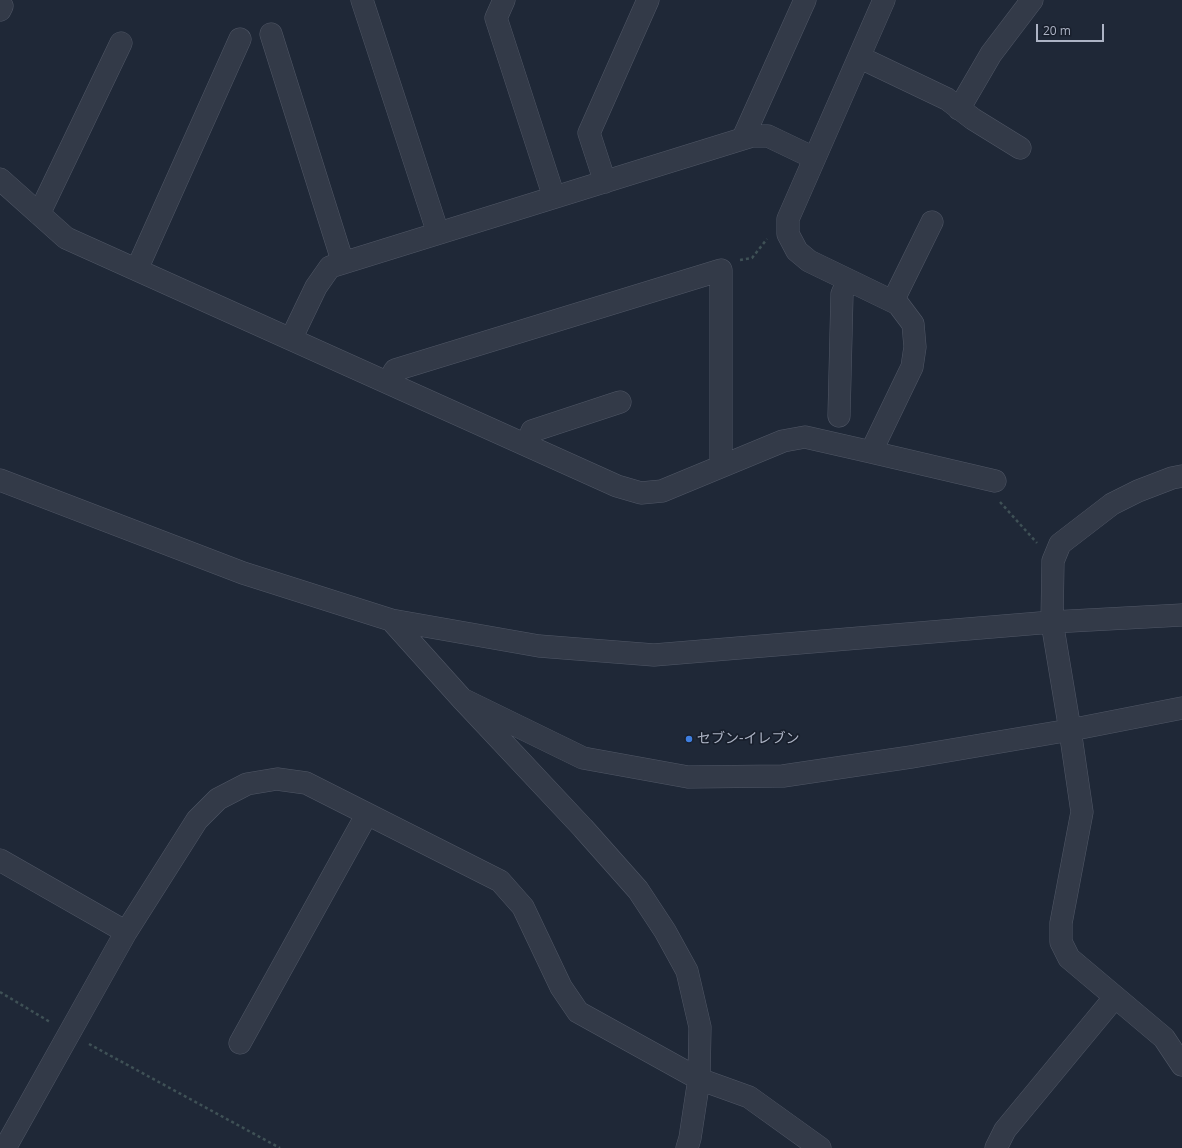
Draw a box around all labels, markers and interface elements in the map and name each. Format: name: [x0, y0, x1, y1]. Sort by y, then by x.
scale bar: [1038, 16, 1106, 42]
text: 20 m: [1043, 22, 1071, 39]
place label: セブン-イレブン: [697, 731, 800, 747]
marker: セブン-イレブン: [684, 734, 694, 744]

